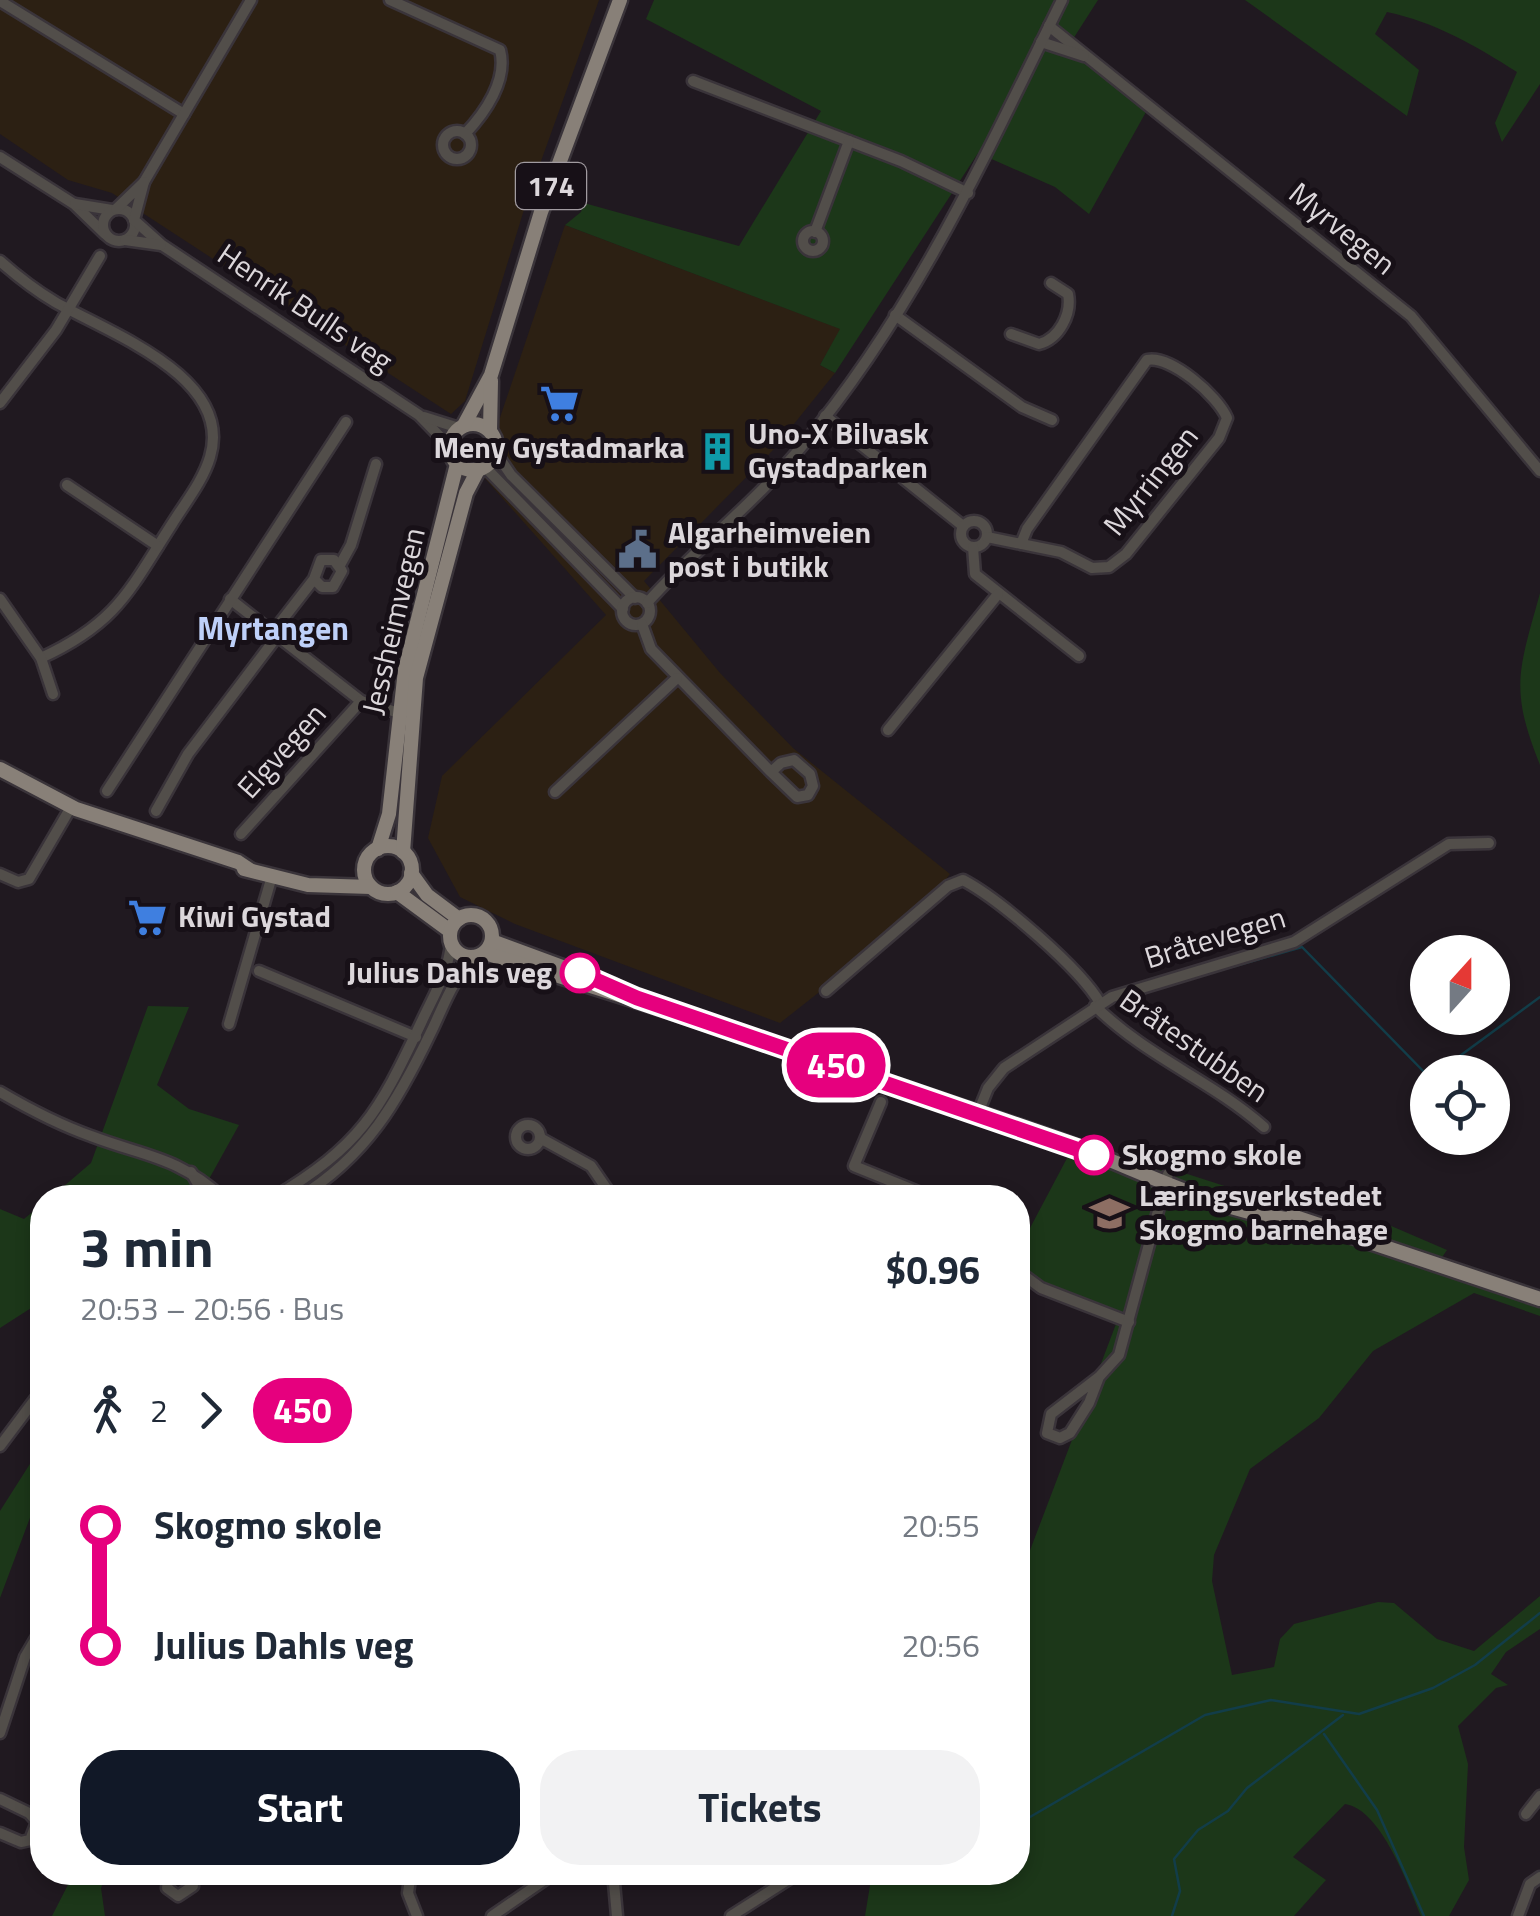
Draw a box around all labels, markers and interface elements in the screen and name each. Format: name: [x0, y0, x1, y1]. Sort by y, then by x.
road number: 174: [516, 163, 586, 209]
street label: Myrvegen: [1279, 171, 1406, 286]
street label: Henrik Bulls veg: [209, 231, 403, 383]
supermarket icon: Meny Gystadmarka: [538, 383, 580, 425]
place label: Uno-X Bilvask Gystadparken: [748, 410, 929, 490]
street label: Myrringen: [1092, 415, 1209, 545]
place label: Meny Gystadmarka: [433, 424, 685, 470]
building icon: Uno-X Bilvask Gystadparken: [697, 430, 739, 472]
place label: Algarheimveien post i butikk: [668, 509, 871, 589]
street label: Jessheimvegen: [349, 523, 437, 719]
public building icon: Algarheimveien post i butikk: [617, 529, 659, 571]
district label: Myrtangen: [197, 604, 349, 652]
street label: Elgvegen: [226, 692, 337, 808]
place label: Kiwi Gystad: [178, 893, 331, 939]
street label: Bråtevegen: [1138, 894, 1291, 980]
supermarket icon: Kiwi Gystad: [127, 896, 169, 938]
north arrow: [1410, 935, 1510, 1035]
map controls: [1410, 935, 1510, 1155]
place label: Julius Dahls veg: [347, 949, 552, 995]
marker: Julius Dahls veg: [561, 954, 599, 992]
street label: Bråtestubben: [1111, 977, 1279, 1114]
line badge: 450: [778, 1032, 894, 1098]
text: 450: [807, 1038, 865, 1092]
button: locate: [1410, 1055, 1510, 1155]
place label: Skogmo skole: [1122, 1131, 1302, 1177]
marker: Skogmo skole: [1075, 1136, 1113, 1174]
place label: Læringsverkstedet Skogmo barnehage: [1139, 1172, 1388, 1252]
school or university icon: Læringsverkstedet Skogmo barnehage: [1088, 1192, 1130, 1234]
text: 3 min: [80, 1205, 214, 1288]
text: $0.96: [885, 1241, 980, 1299]
text: 20:53 – 20:56 · Bus: [80, 1284, 344, 1332]
icon: walk: [80, 1383, 135, 1438]
icon: forward: [183, 1383, 238, 1438]
text: 450: [273, 1383, 332, 1437]
text: 2: [150, 1386, 168, 1434]
text: Skogmo skole: [154, 1496, 382, 1554]
text: 20:55: [901, 1501, 980, 1549]
text: Julius Dahls veg: [154, 1616, 413, 1674]
text: 20:56: [901, 1621, 980, 1669]
button: Start: [80, 1750, 520, 1865]
button: Tickets: [540, 1750, 980, 1865]

